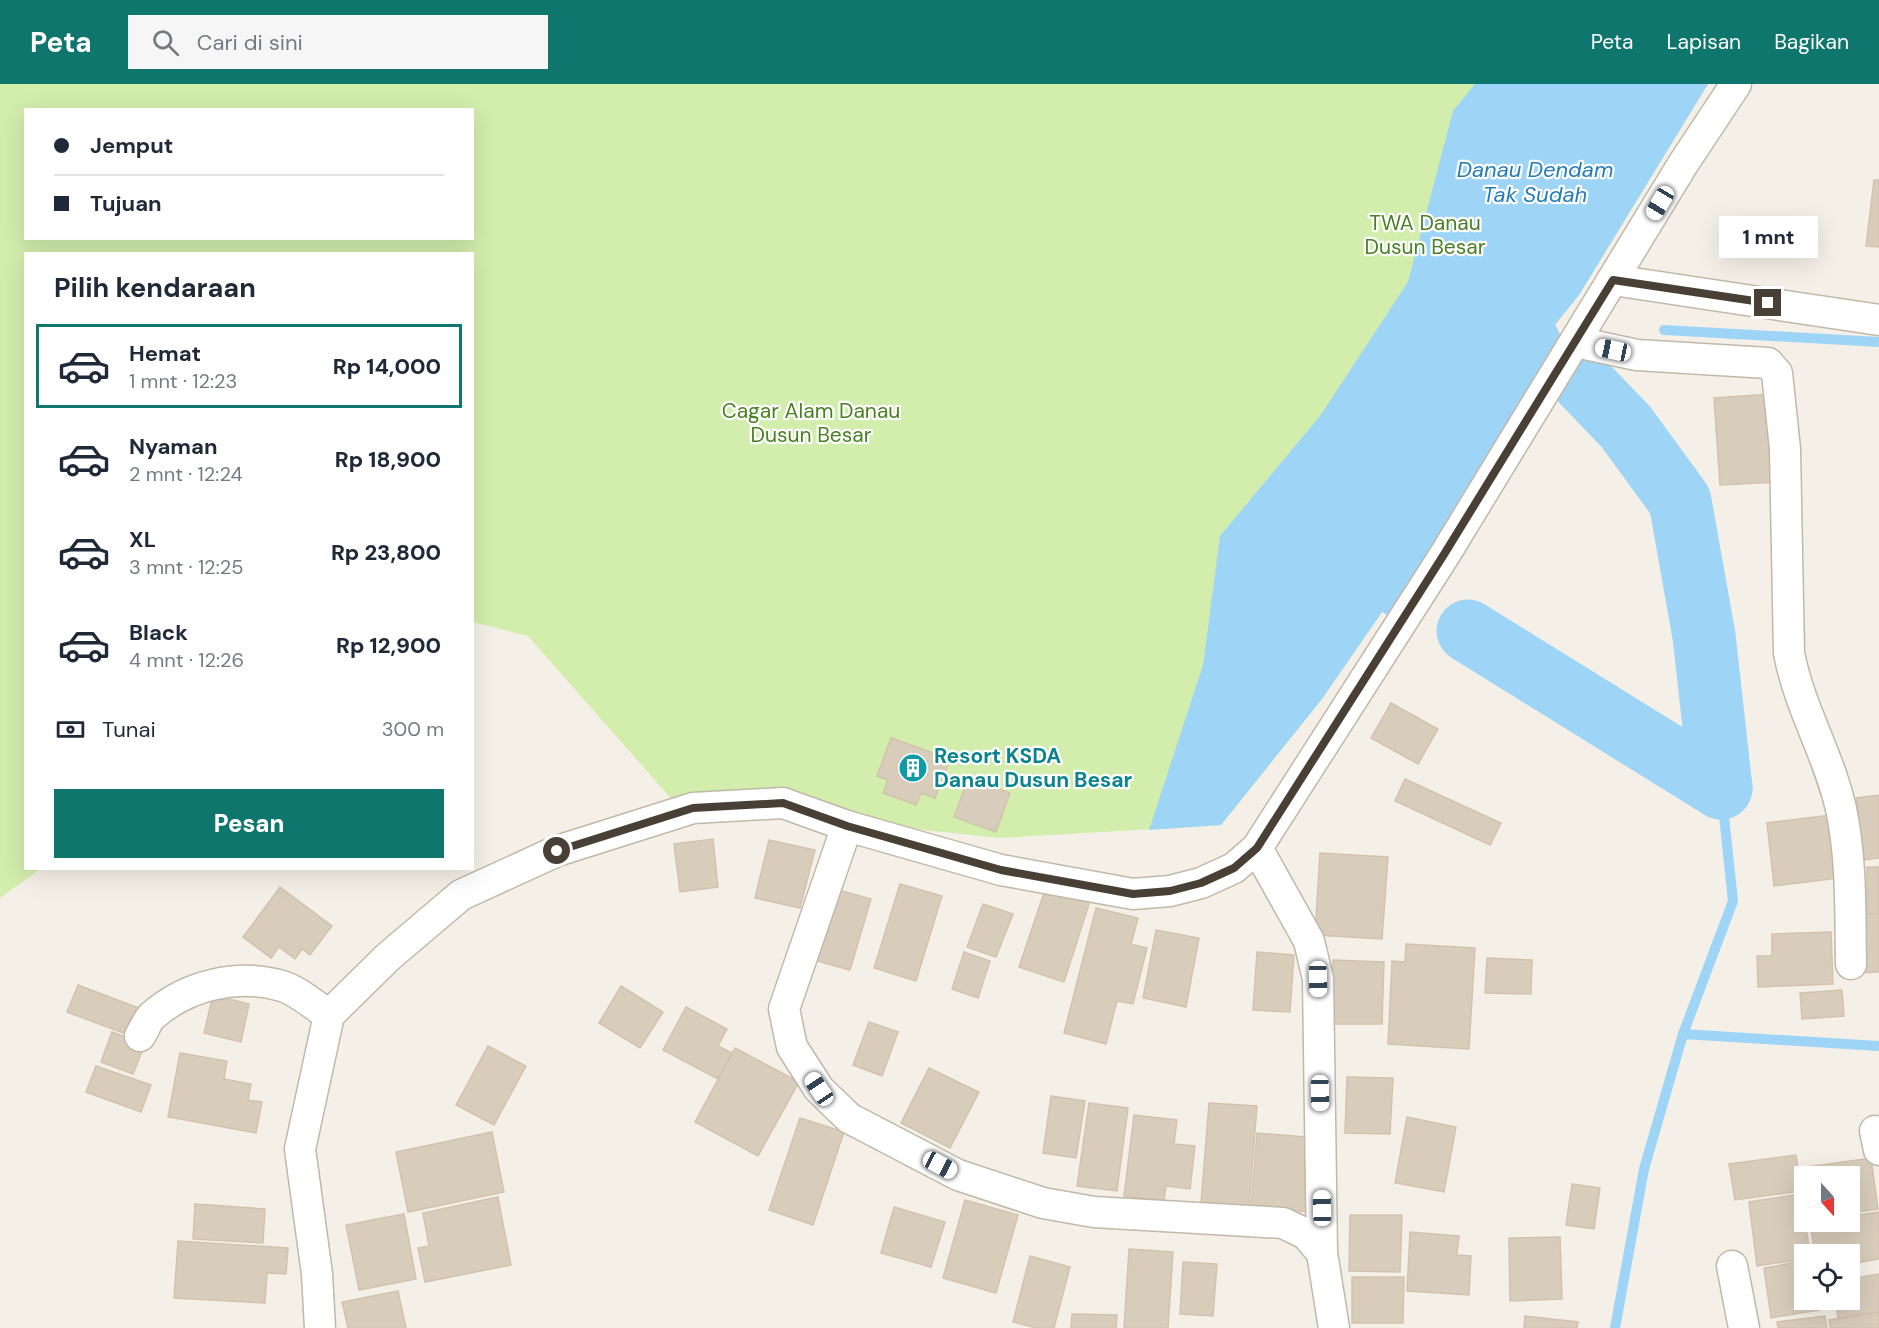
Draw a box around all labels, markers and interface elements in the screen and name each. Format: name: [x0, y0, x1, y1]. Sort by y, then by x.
search box: [128, 15, 548, 69]
text: Peta: [30, 24, 92, 61]
icon: search: [149, 26, 182, 59]
text: Cari di sini: [197, 28, 303, 57]
text: Peta: [1591, 28, 1633, 56]
text: Lapisan: [1666, 28, 1741, 56]
text: Bagikan: [1774, 28, 1849, 56]
text: Jemput: [90, 131, 173, 160]
water label: Danau Dendam Tak Sudah: [1457, 155, 1613, 209]
car: [1643, 183, 1677, 223]
text: Tujuan: [90, 189, 162, 218]
park label: TWA Danau Dusun Besar: [1364, 209, 1486, 261]
callout: 1 mnt: [1718, 216, 1818, 258]
text: 1 mnt: [1742, 224, 1795, 250]
text: Pilih kendaraan: [54, 270, 256, 305]
route end: [1754, 289, 1781, 316]
car: [1594, 337, 1632, 363]
icon: car: [57, 339, 111, 393]
text: Hemat: [129, 339, 201, 368]
text: Rp 14,000: [333, 352, 441, 381]
text: 1 mnt · 12:23: [129, 368, 237, 394]
park label: Cagar Alam Danau Dusun Besar: [722, 397, 900, 449]
icon: car: [57, 432, 111, 486]
text: Nyaman: [129, 432, 218, 461]
text: Rp 18,900: [335, 445, 441, 474]
text: 2 mnt · 12:24: [129, 461, 243, 487]
icon: car: [57, 525, 111, 579]
text: XL: [129, 525, 156, 554]
text: Rp 23,800: [331, 538, 441, 567]
text: 3 mnt · 12:25: [129, 554, 243, 580]
icon: car: [57, 618, 111, 672]
text: Black: [129, 618, 188, 647]
text: Rp 12,900: [336, 631, 441, 660]
text: 4 mnt · 12:26: [129, 647, 244, 673]
icon: cash: [54, 713, 87, 746]
text: Tunai: [102, 715, 156, 744]
text: 300 m: [382, 716, 444, 742]
place label: Resort KSDA Danau Dusun Besar: [934, 742, 1133, 794]
building icon: Resort KSDA Danau Dusun Besar: [897, 752, 929, 784]
button: Pesan: [54, 789, 444, 858]
route start: [543, 837, 570, 864]
car: [1309, 961, 1327, 997]
car: [801, 1069, 837, 1109]
car: [1311, 1075, 1329, 1111]
car: [920, 1149, 960, 1181]
north arrow: [1794, 1166, 1860, 1232]
map controls: [1794, 1166, 1860, 1310]
car: [1313, 1190, 1331, 1226]
button: locate: [1794, 1244, 1860, 1310]

